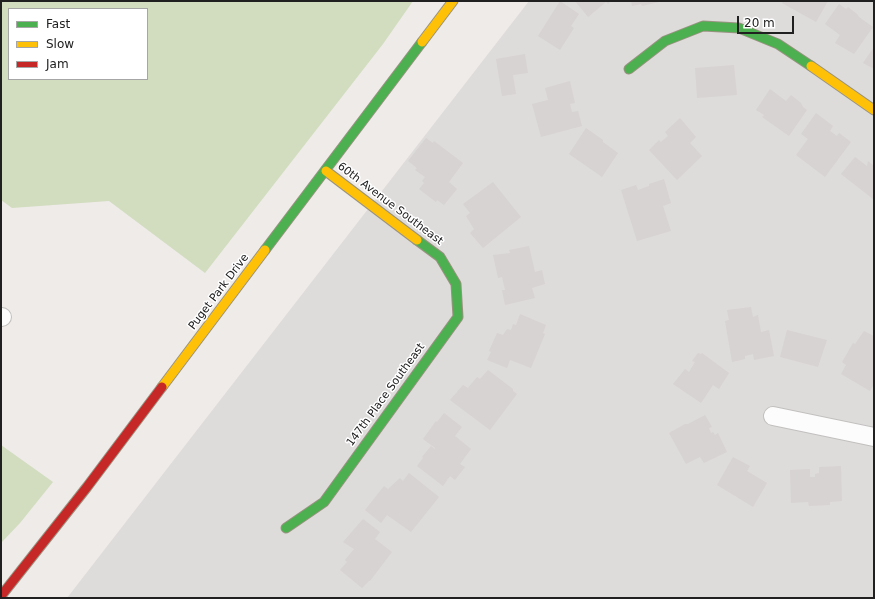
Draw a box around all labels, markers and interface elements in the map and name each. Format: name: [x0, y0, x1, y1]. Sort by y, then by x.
legend: [8, 8, 148, 80]
scale bar: [739, 8, 796, 34]
text: 20 m: [744, 16, 775, 30]
text: Fast: [46, 17, 70, 31]
text: Slow: [46, 37, 74, 51]
text: Jam: [46, 57, 69, 71]
street label: 60th Avenue Southeast: [335, 160, 445, 248]
street label: Puget Park Drive: [186, 251, 252, 333]
street label: 147th Place Southeast: [344, 341, 428, 449]

